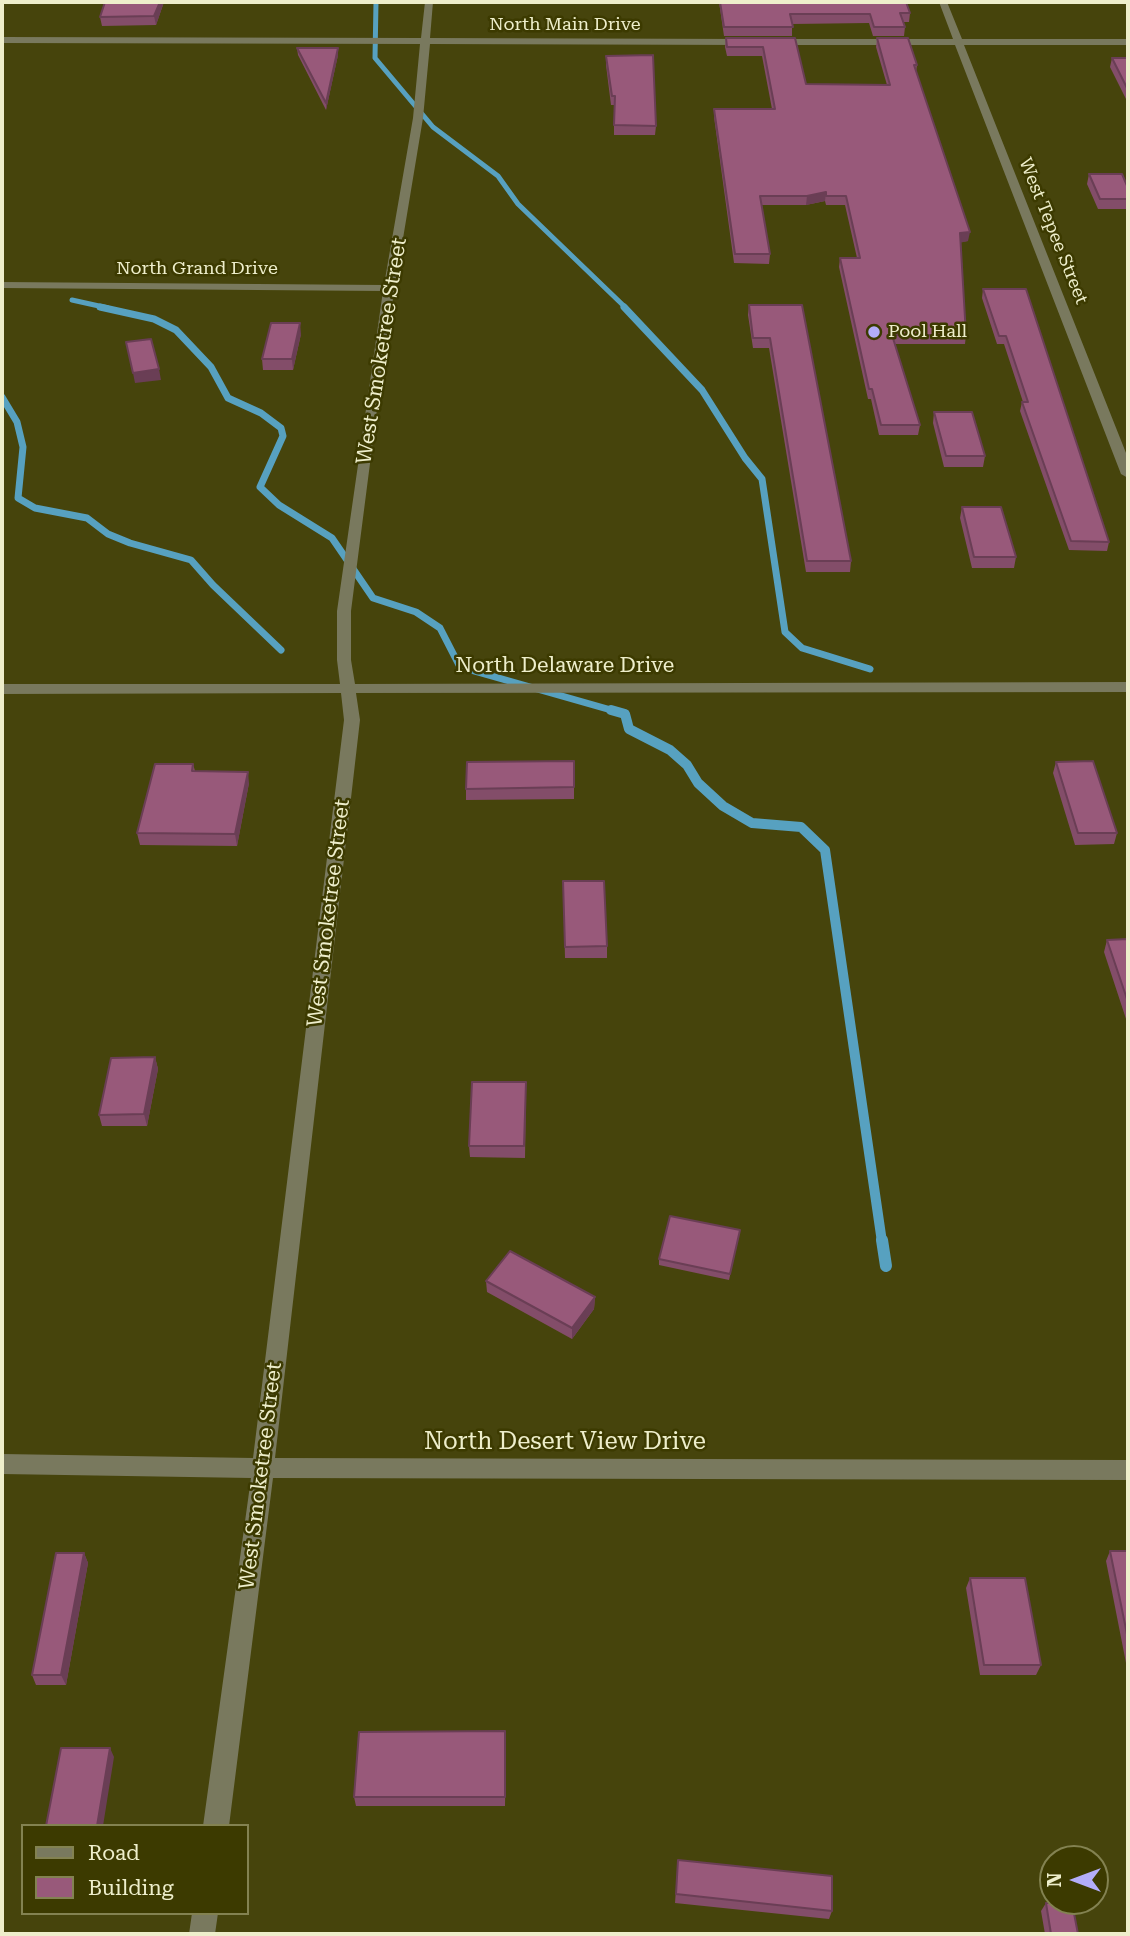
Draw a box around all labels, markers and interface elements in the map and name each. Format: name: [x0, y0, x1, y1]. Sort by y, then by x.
street label: North Main Drive: [489, 14, 641, 36]
street label: West Tepee Street: [1014, 155, 1092, 307]
street label: West Smoketree Street: [352, 236, 412, 466]
street label: North Grand Drive: [116, 258, 278, 280]
place label: Pool Hall: [888, 321, 967, 343]
marker: Pool Hall: [866, 324, 882, 340]
street label: North Delaware Drive: [456, 653, 674, 679]
street label: West Smoketree Street: [303, 798, 355, 1028]
street label: West Smoketree Street: [235, 1361, 287, 1591]
street label: North Desert View Drive: [424, 1428, 706, 1456]
legend: [21, 1824, 248, 1915]
text: Road: [88, 1841, 140, 1865]
north arrow: [1039, 1845, 1109, 1915]
text: N: [1043, 1873, 1066, 1887]
text: Building: [88, 1876, 174, 1900]

